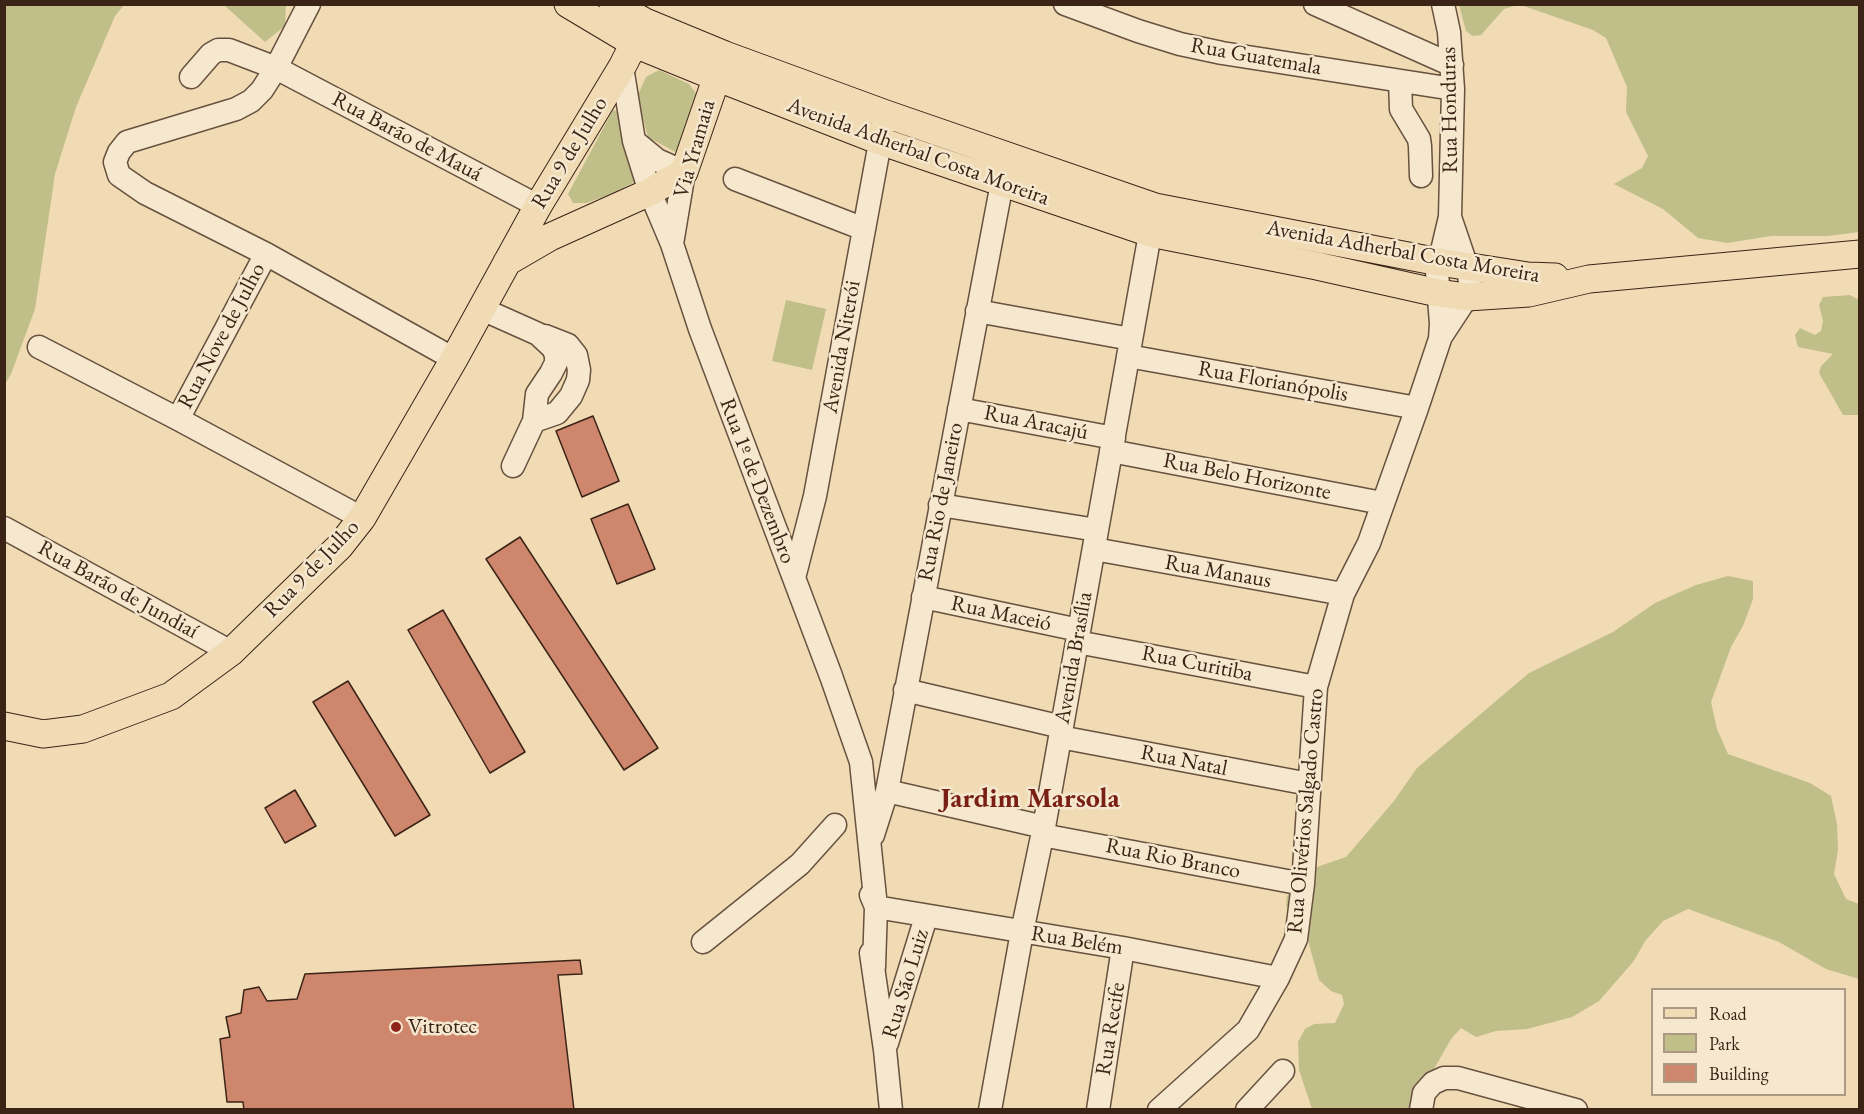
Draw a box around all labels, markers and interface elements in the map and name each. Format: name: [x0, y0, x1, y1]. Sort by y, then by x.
street label: Rua Guatemala: [1189, 33, 1323, 81]
street label: Rua Honduras: [1436, 46, 1464, 174]
street label: Rua Barão de Mauá: [327, 86, 487, 188]
street label: Rua 9 de Julho: [526, 92, 614, 214]
street label: Avenida Adherbal Costa Moreira: [783, 92, 1053, 212]
street label: Via Yramaia: [668, 97, 722, 201]
street label: Avenida Adherbal Costa Moreira: [1264, 215, 1542, 289]
street label: Rua Nove de Julho: [173, 259, 271, 413]
street label: Avenida Niterói: [817, 278, 867, 416]
street label: Rua Florianópolis: [1196, 356, 1350, 408]
street label: Rua 1º de Dezembro: [713, 395, 801, 567]
street label: Rua Aracajú: [982, 400, 1090, 446]
street label: Rua Rio de Janeiro: [913, 420, 969, 584]
street label: Rua Belo Horizonte: [1161, 448, 1333, 506]
street label: Rua 9 de Julho: [259, 514, 365, 624]
street label: Rua Barão de Jundiaí: [33, 535, 203, 645]
street label: Rua Manaus: [1163, 550, 1273, 594]
street label: Rua Maceió: [948, 590, 1054, 638]
street label: Avenida Brasília: [1049, 590, 1099, 726]
street label: Rua Curitiba: [1139, 640, 1255, 688]
street label: Rua Olivérios Salgado Castro: [1282, 687, 1330, 935]
street label: Rua Natal: [1138, 740, 1230, 782]
district label: Jardim Marsola: [940, 782, 1120, 816]
street label: Rua Rio Branco: [1103, 833, 1243, 885]
street label: Rua Belém: [1029, 921, 1125, 961]
street label: Rua São Luiz: [877, 926, 935, 1042]
street label: Rua Recife: [1091, 981, 1131, 1077]
legend: [1651, 988, 1846, 1096]
text: Road: [1709, 1002, 1747, 1025]
place label: Vitrotec: [408, 1014, 477, 1040]
marker: Vitrotec: [389, 1020, 403, 1034]
text: Park: [1709, 1032, 1740, 1055]
text: Building: [1709, 1062, 1769, 1085]

